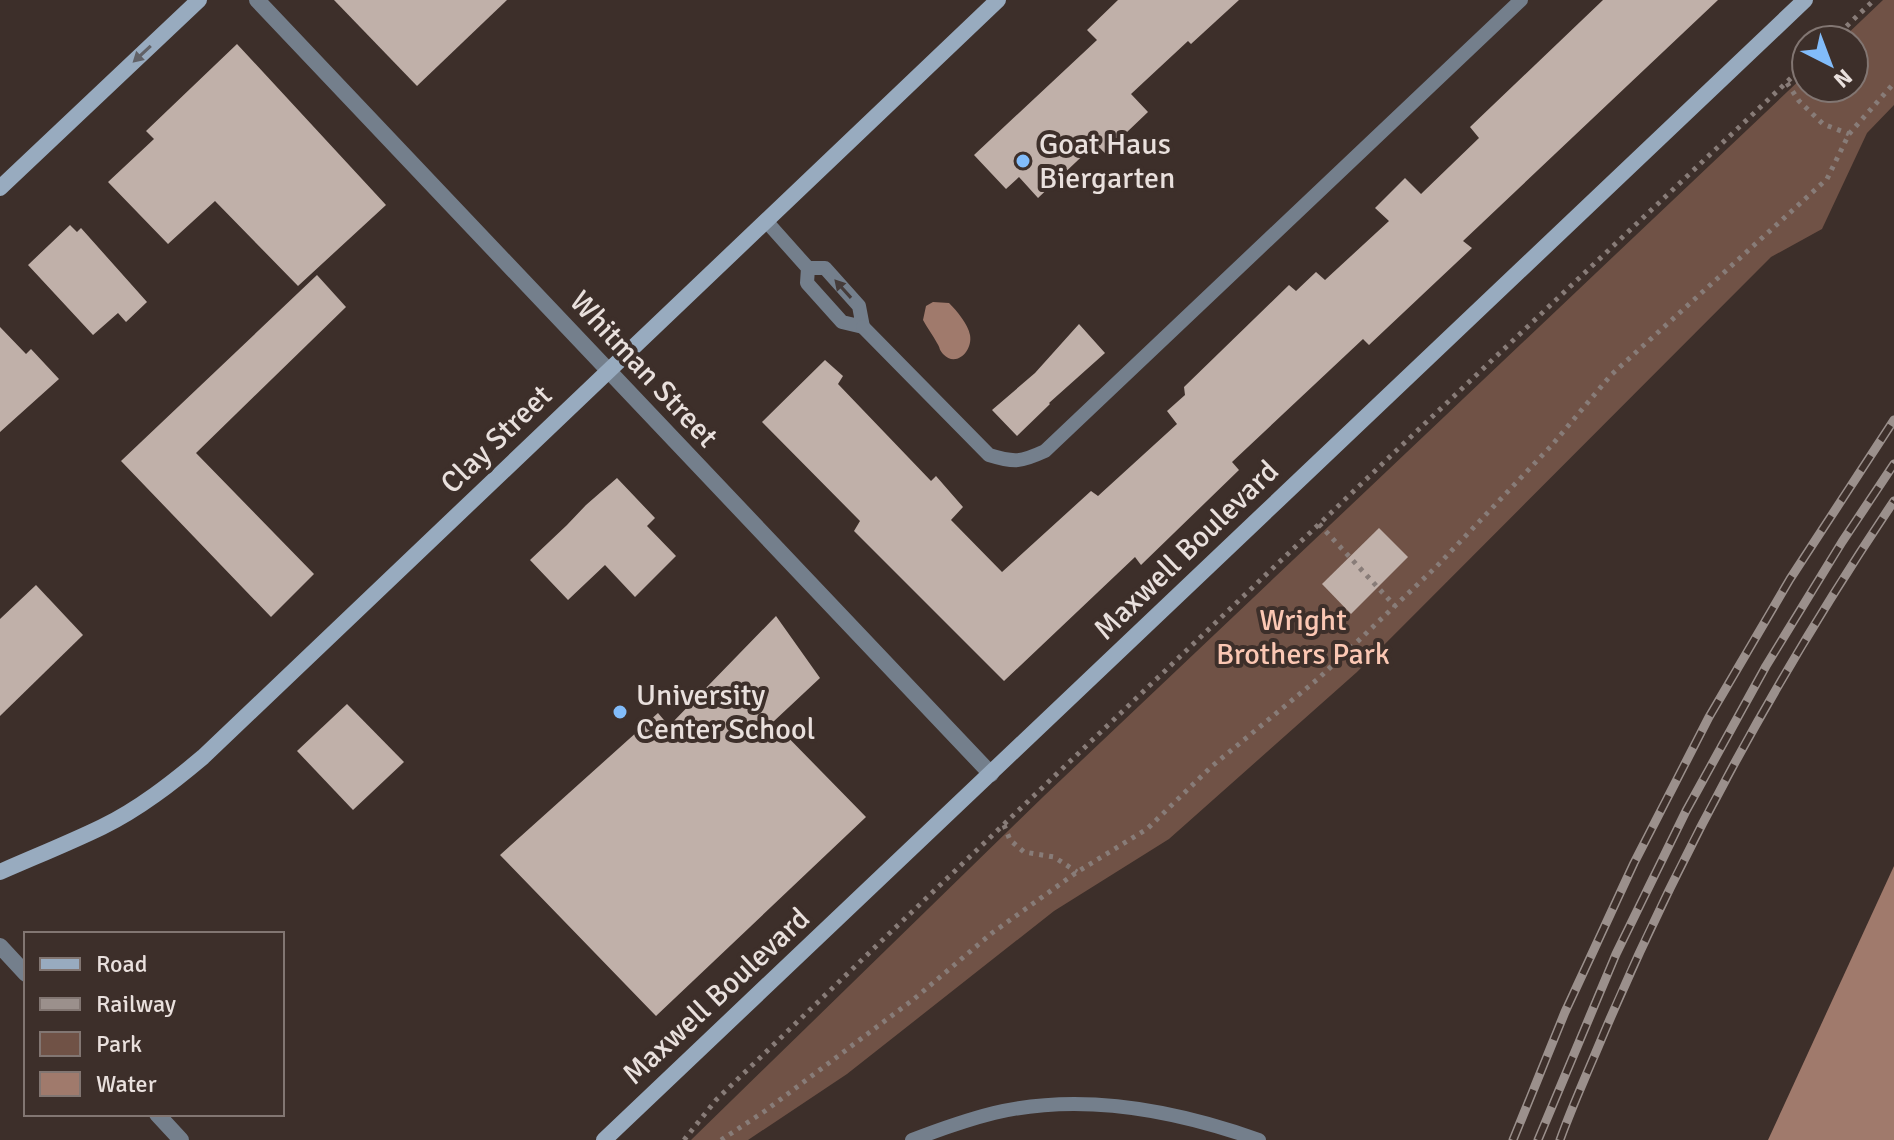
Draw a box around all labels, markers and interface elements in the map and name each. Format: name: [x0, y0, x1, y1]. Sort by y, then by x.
north arrow: [1790, 24, 1870, 104]
one-way arrow: [133, 44, 152, 62]
text: N: [1828, 63, 1858, 94]
place label: Goat Haus Biergarten: [1039, 126, 1175, 197]
marker: Goat Haus Biergarten: [1014, 152, 1032, 170]
one-way arrow: [835, 279, 853, 298]
street label: Whitman Street: [562, 283, 726, 455]
street label: Clay Street: [433, 377, 560, 501]
street label: Maxwell Boulevard: [1086, 453, 1286, 648]
park label: Wright Brothers Park: [1216, 602, 1390, 673]
place label: University Center School: [636, 677, 815, 748]
marker: University Center School: [611, 703, 629, 721]
street label: Maxwell Boulevard: [615, 900, 818, 1093]
legend: [24, 932, 284, 1116]
text: Road: [96, 949, 147, 979]
text: Railway: [96, 989, 176, 1019]
text: Park: [96, 1029, 142, 1059]
text: Water: [96, 1069, 157, 1099]

